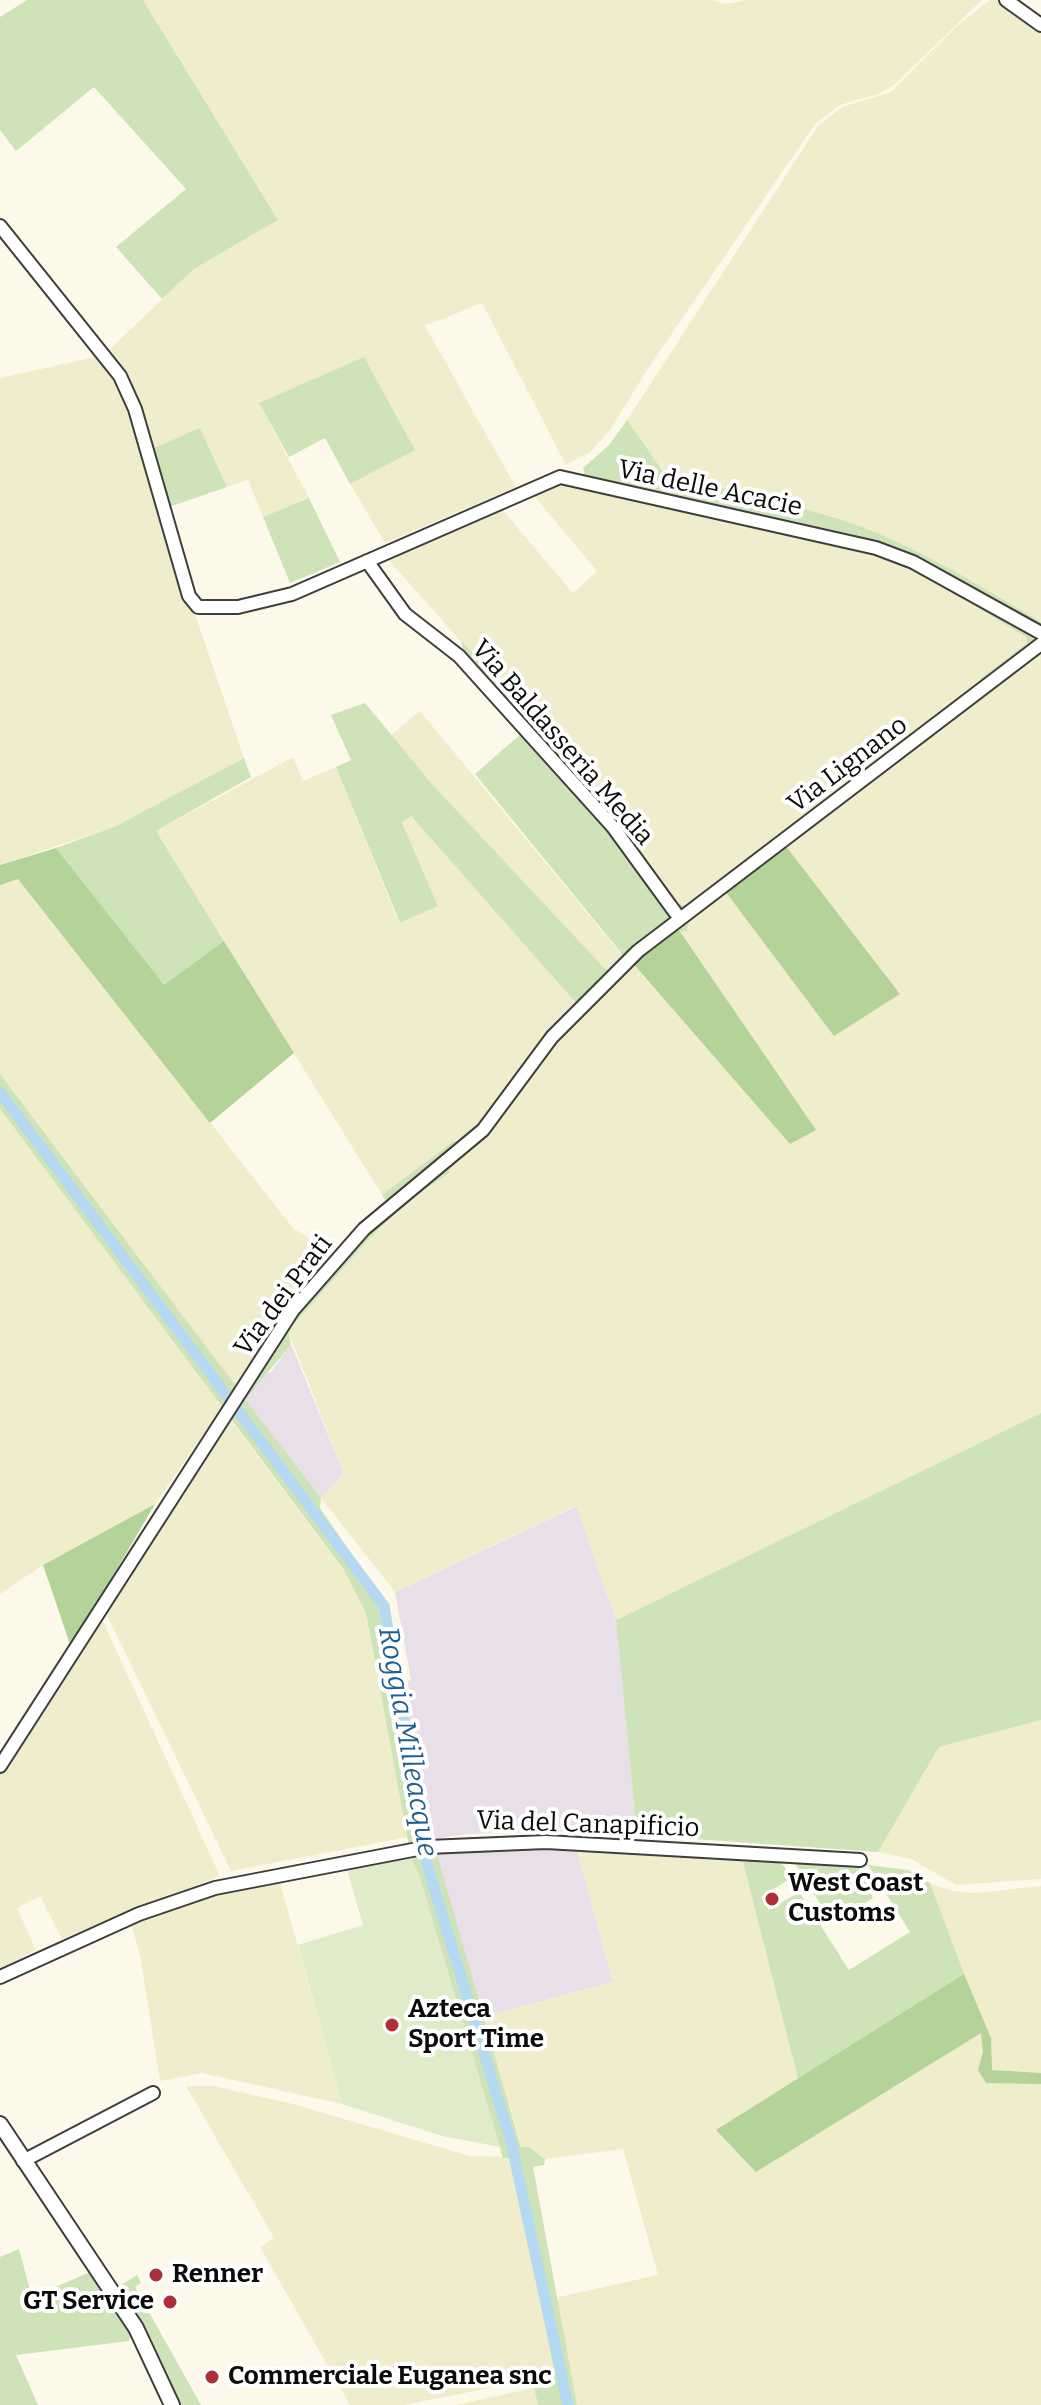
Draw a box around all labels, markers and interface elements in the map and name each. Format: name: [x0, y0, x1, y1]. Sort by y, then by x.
street label: Via delle Acacie: [615, 454, 805, 524]
street label: Via Baldasseria Media: [464, 634, 660, 852]
street label: Via Lignano: [782, 710, 914, 820]
street label: Via dei Prati: [228, 1229, 340, 1363]
water label: Roggia Milleacque: [370, 1624, 444, 1860]
street label: Via del Canapificio: [476, 1806, 700, 1844]
place label: West Coast Customs: [788, 1868, 923, 1930]
marker: West Coast Customs: [763, 1890, 781, 1908]
place label: Azteca Sport Time: [408, 1994, 544, 2056]
marker: Azteca Sport Time: [383, 2016, 401, 2034]
place label: Renner: [172, 2259, 263, 2291]
marker: Renner: [147, 2266, 165, 2284]
place label: GT Service: [23, 2286, 154, 2318]
marker: GT Service: [161, 2293, 179, 2311]
place label: Commerciale Euganea snc: [228, 2361, 552, 2393]
marker: Commerciale Euganea snc: [203, 2368, 221, 2386]

